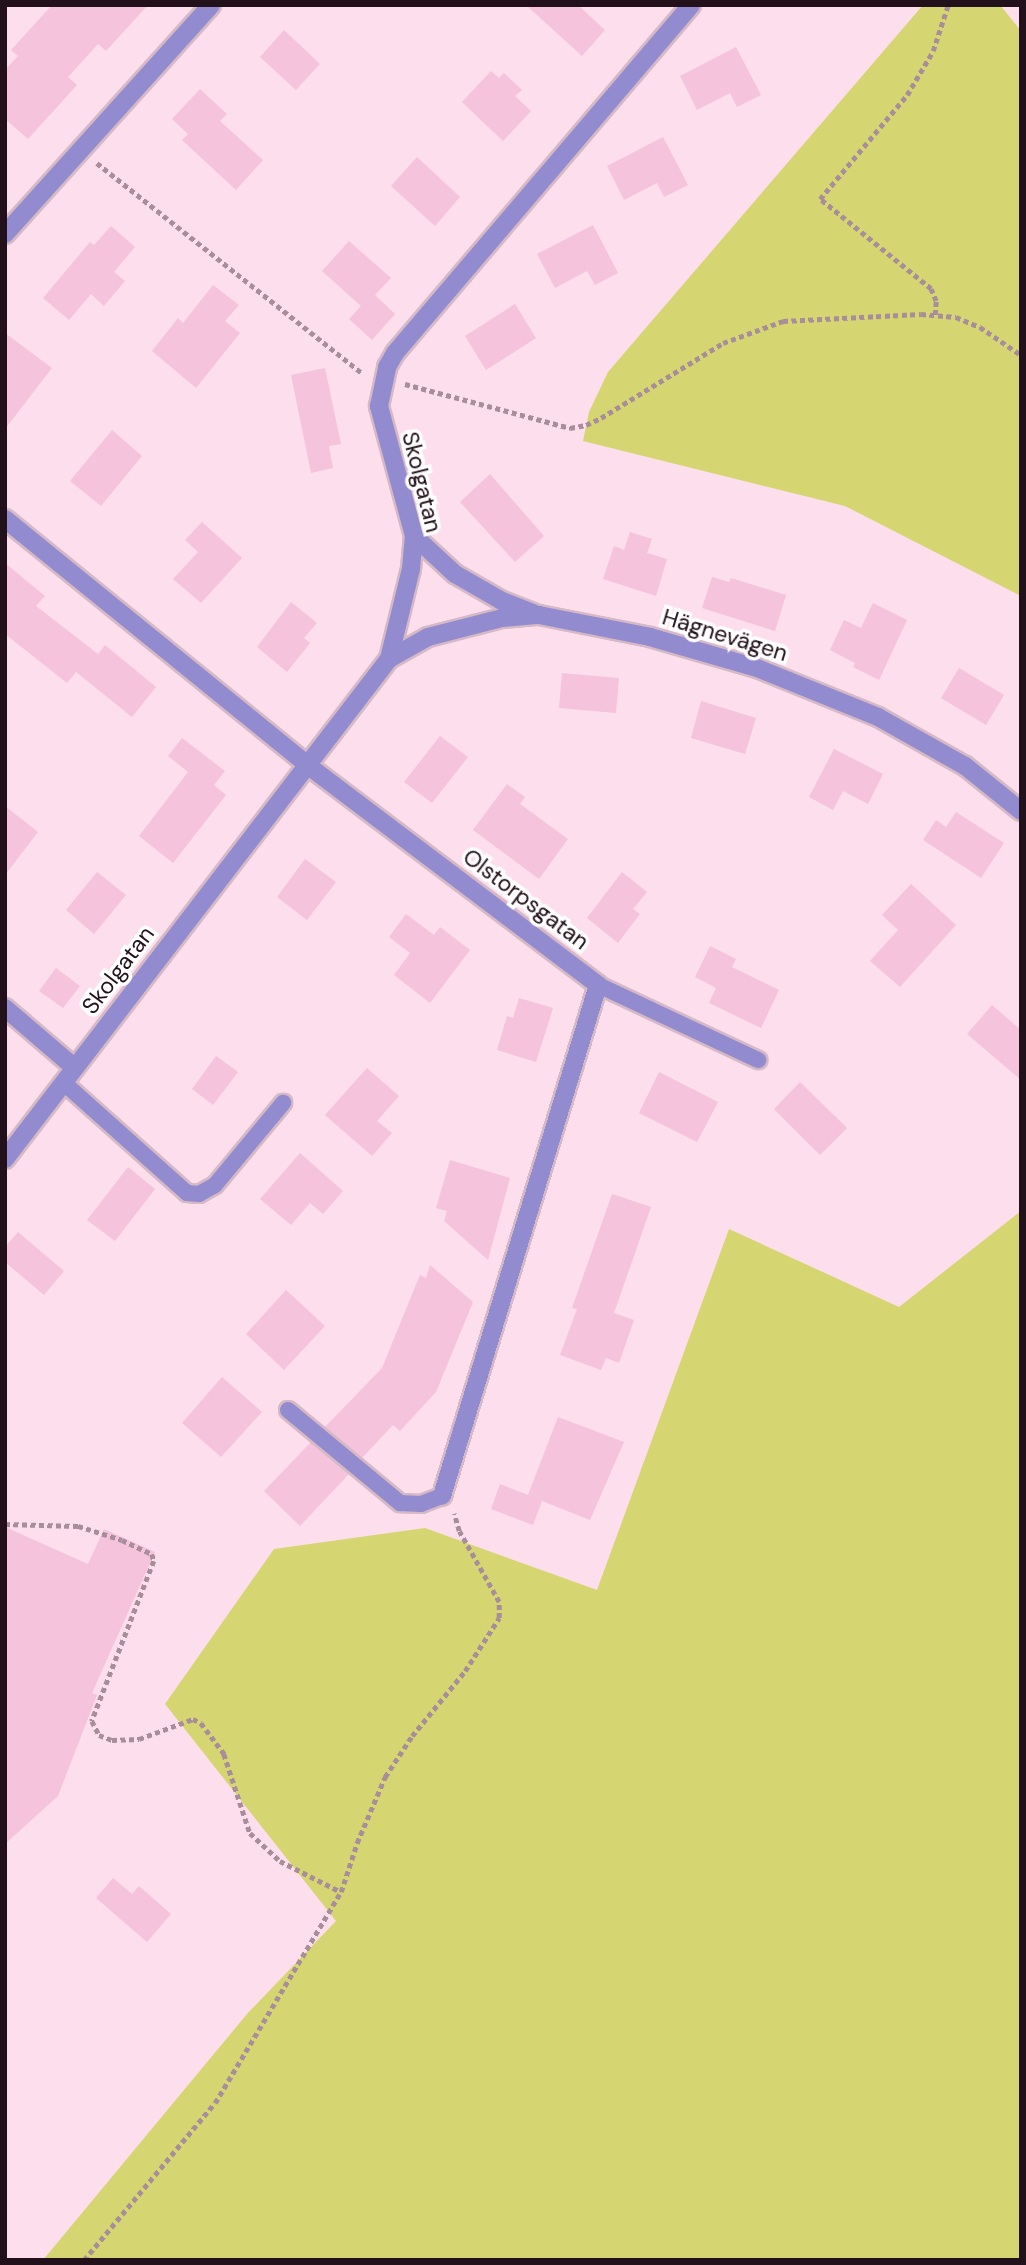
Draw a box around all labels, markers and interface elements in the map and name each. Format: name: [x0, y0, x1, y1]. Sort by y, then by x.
street label: Skolgatan: [396, 429, 448, 535]
street label: Hägnevägen: [659, 603, 791, 667]
street label: Olstorpsgatan: [458, 843, 594, 955]
street label: Skolgatan: [76, 921, 160, 1019]

